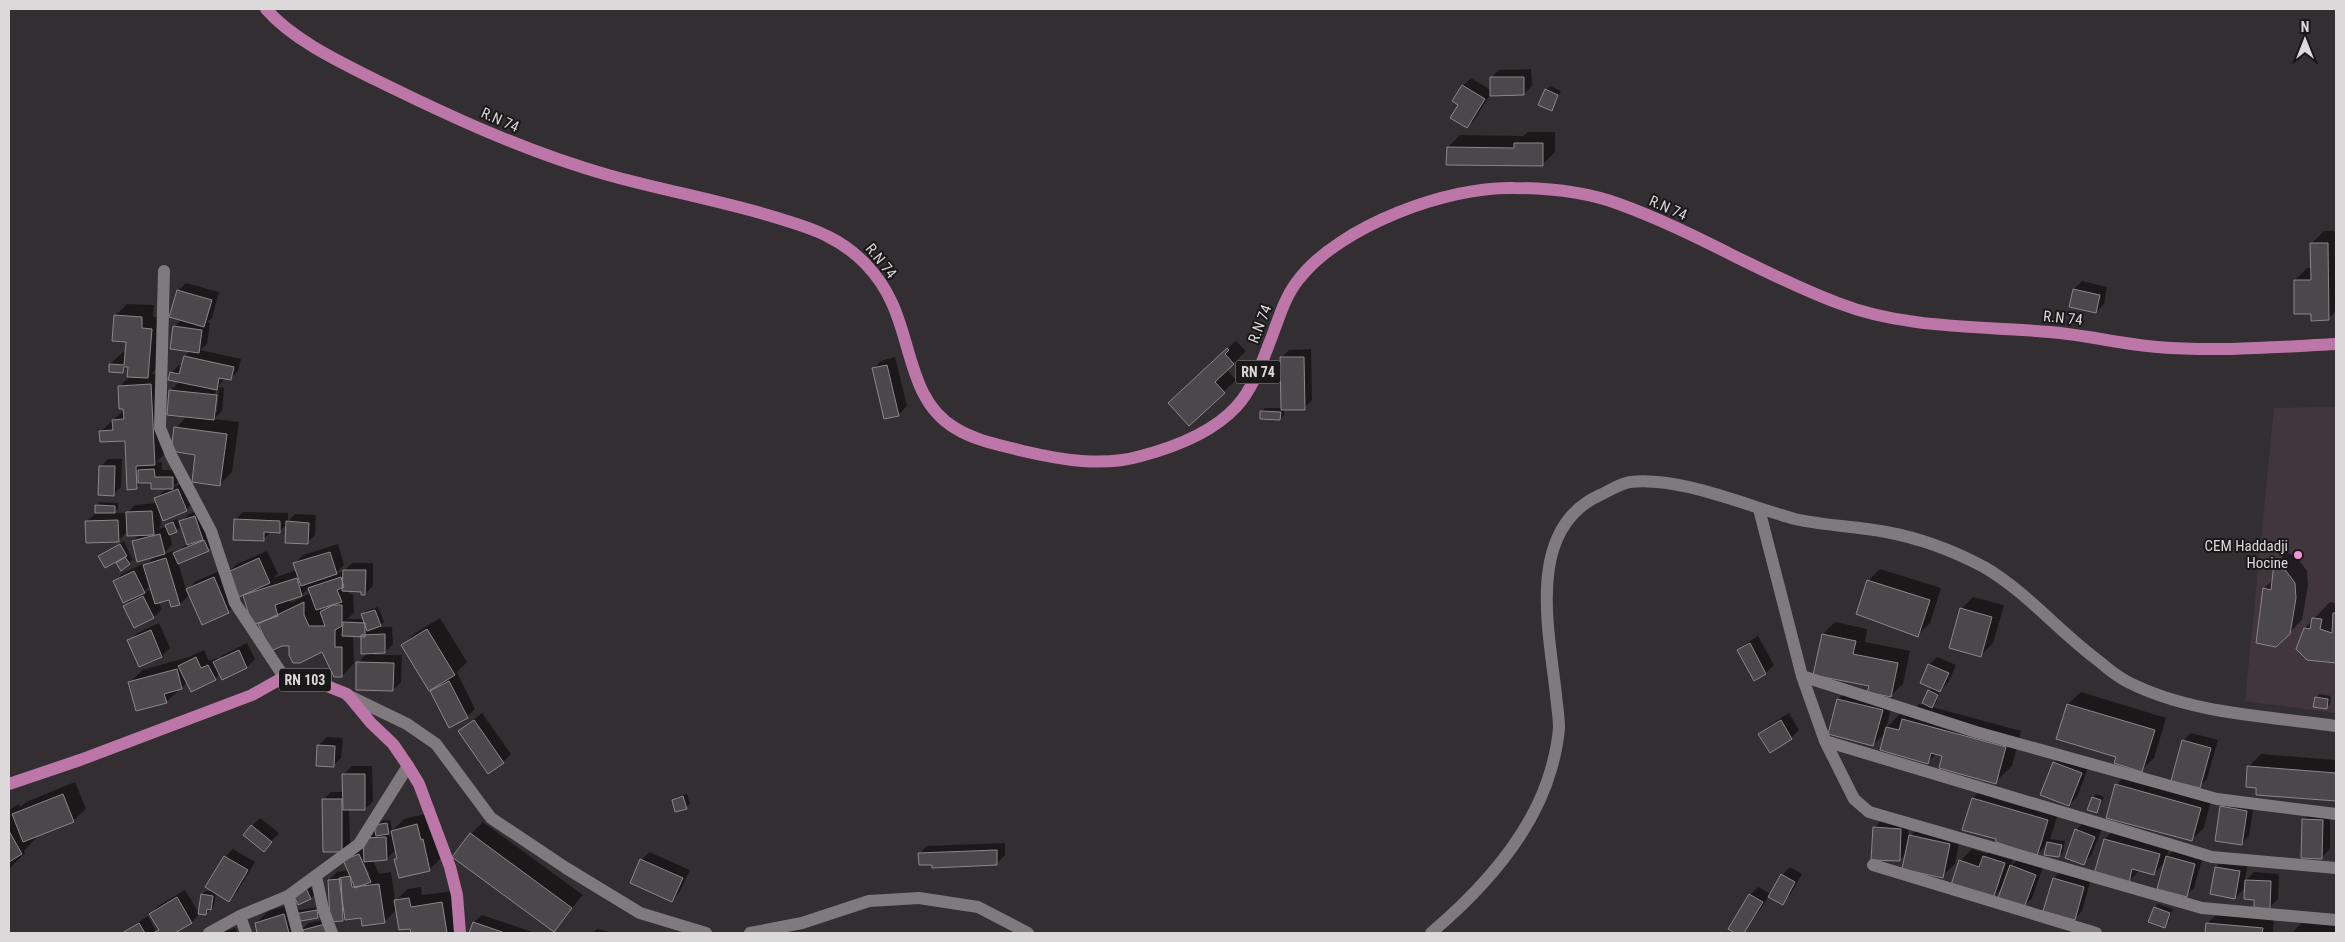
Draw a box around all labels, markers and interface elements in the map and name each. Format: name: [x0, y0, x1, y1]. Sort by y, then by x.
north arrow: [2280, 15, 2330, 65]
text: N: [2301, 19, 2309, 35]
street label: R.N 74: [478, 104, 522, 136]
street label: R.N 74: [1646, 192, 1690, 224]
street label: R.N 74: [862, 240, 900, 282]
street label: R.N 74: [1245, 302, 1275, 346]
street label: R.N 74: [2042, 307, 2084, 329]
road number: RN 74: [1236, 361, 1280, 384]
place label: CEM Haddadji Hocine: [2204, 537, 2288, 572]
marker: CEM Haddadji Hocine: [2292, 549, 2304, 561]
road number: RN 103: [279, 668, 331, 692]

